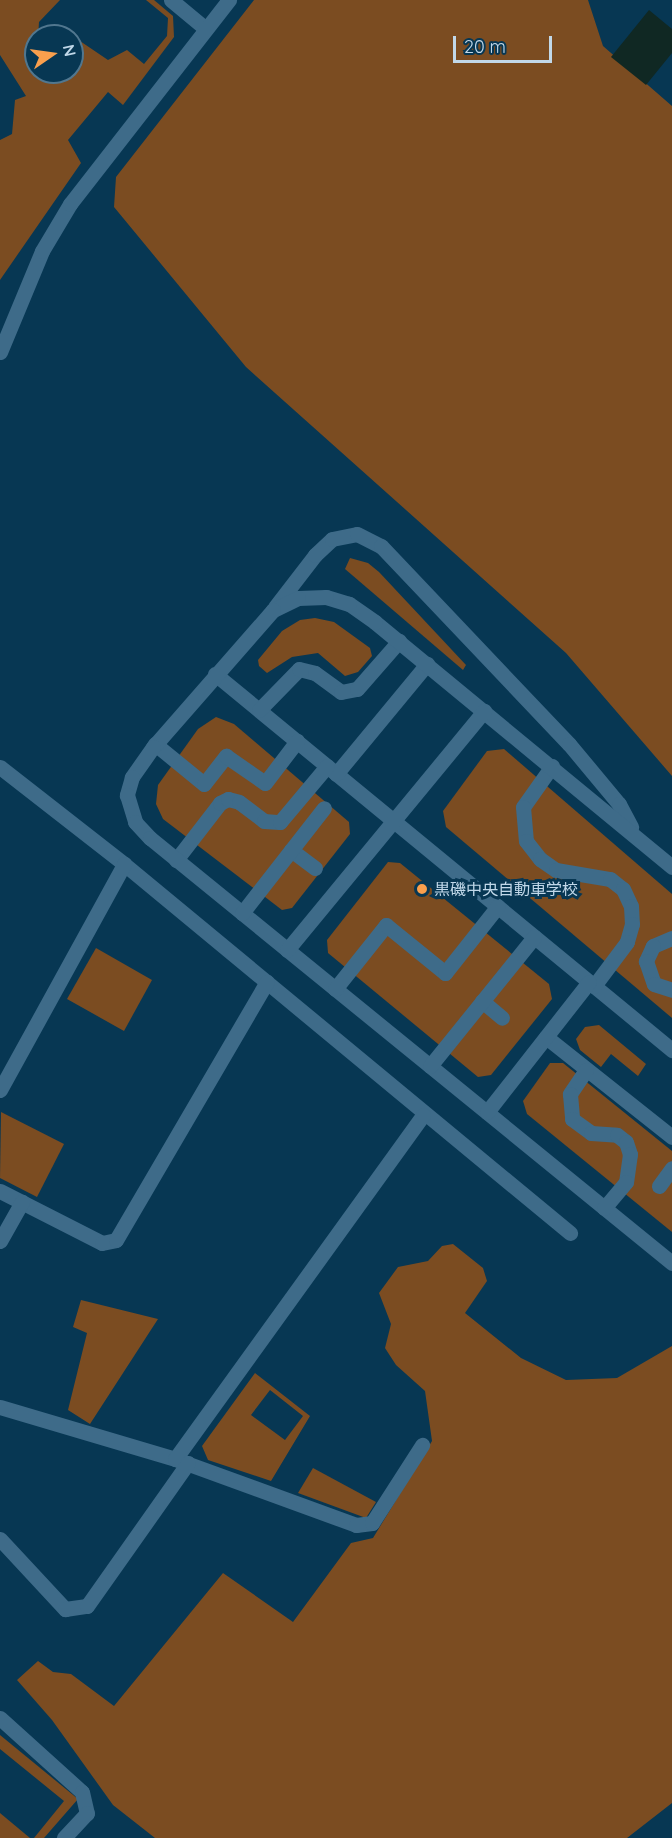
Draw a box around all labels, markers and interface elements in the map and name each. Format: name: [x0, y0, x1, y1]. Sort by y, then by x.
north arrow: [24, 24, 84, 84]
scale bar: [456, 24, 555, 62]
text: 20 m: [464, 35, 506, 58]
text: N: [59, 42, 81, 58]
place label: 黒磯中央自動車学校: [434, 879, 578, 899]
marker: 黒磯中央自動車学校: [415, 882, 429, 896]

